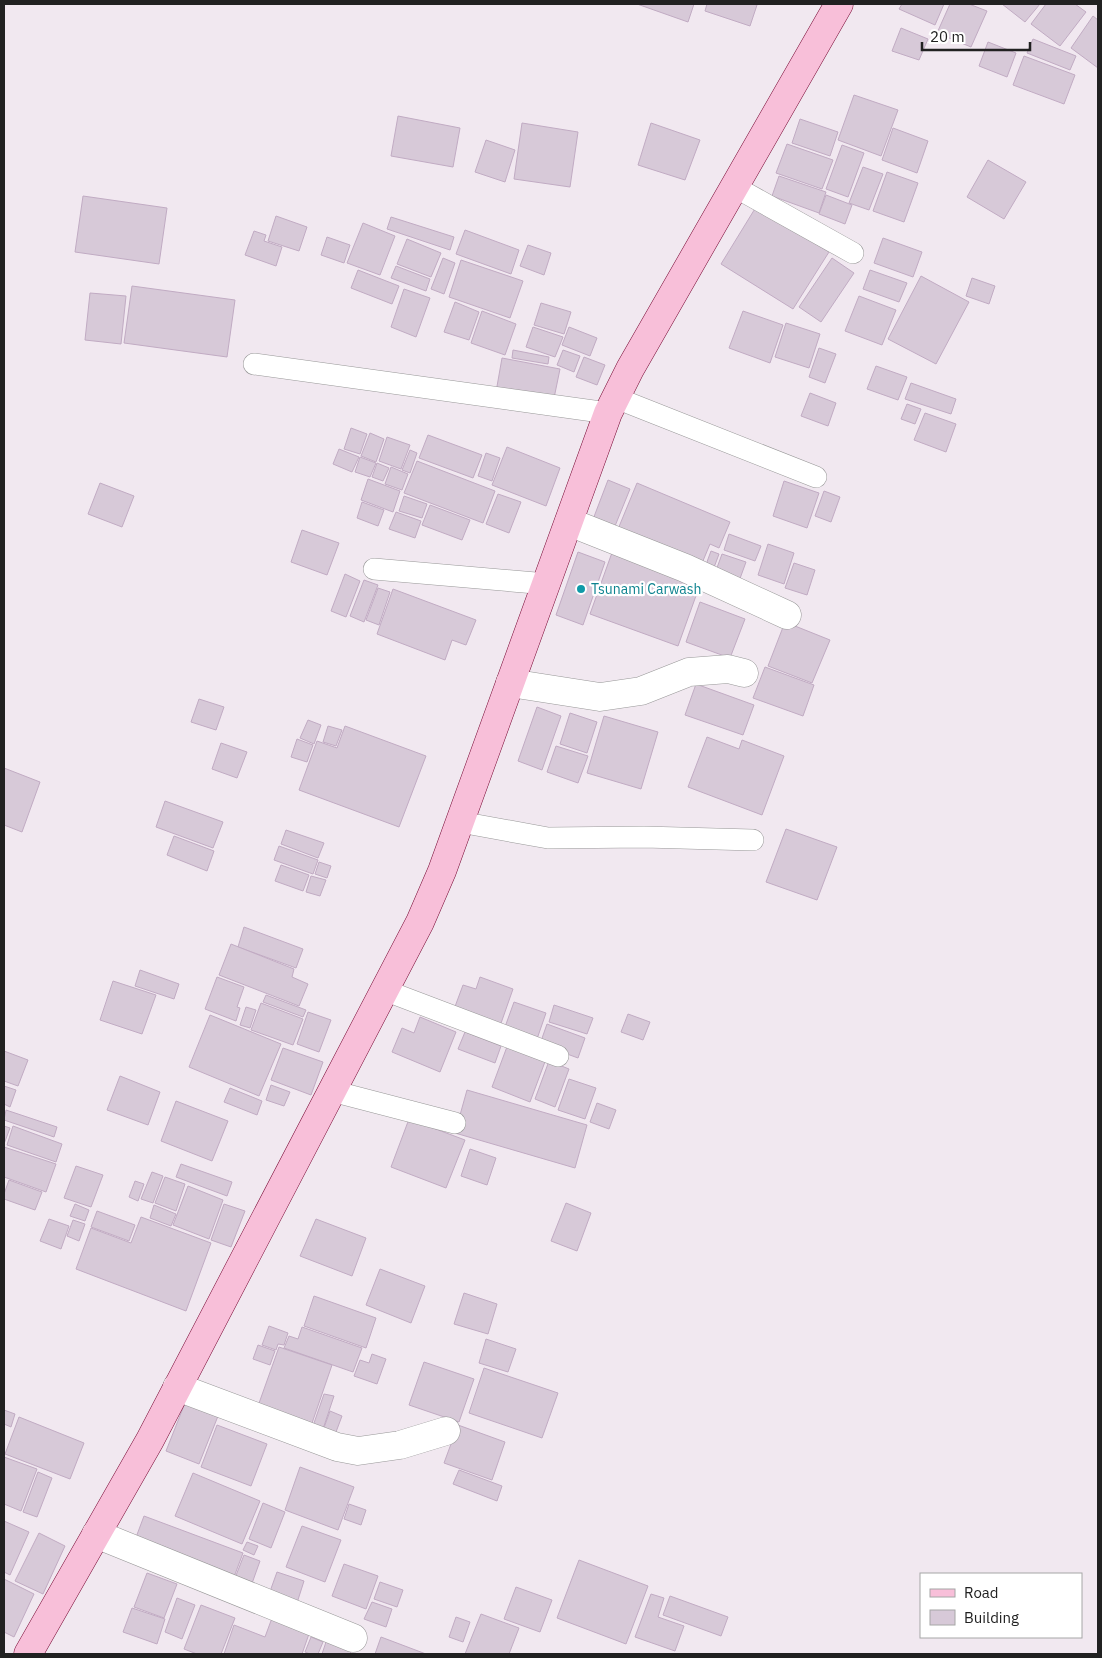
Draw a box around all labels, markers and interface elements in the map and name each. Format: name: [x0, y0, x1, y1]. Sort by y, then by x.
scale bar: [922, 20, 1030, 52]
text: 20 m: [930, 27, 965, 46]
place label: Tsunami Carwash: [591, 580, 702, 598]
marker: Tsunami Carwash: [575, 583, 587, 595]
legend: [920, 1573, 1082, 1638]
text: Road: [964, 1583, 999, 1602]
text: Building: [964, 1608, 1019, 1627]

